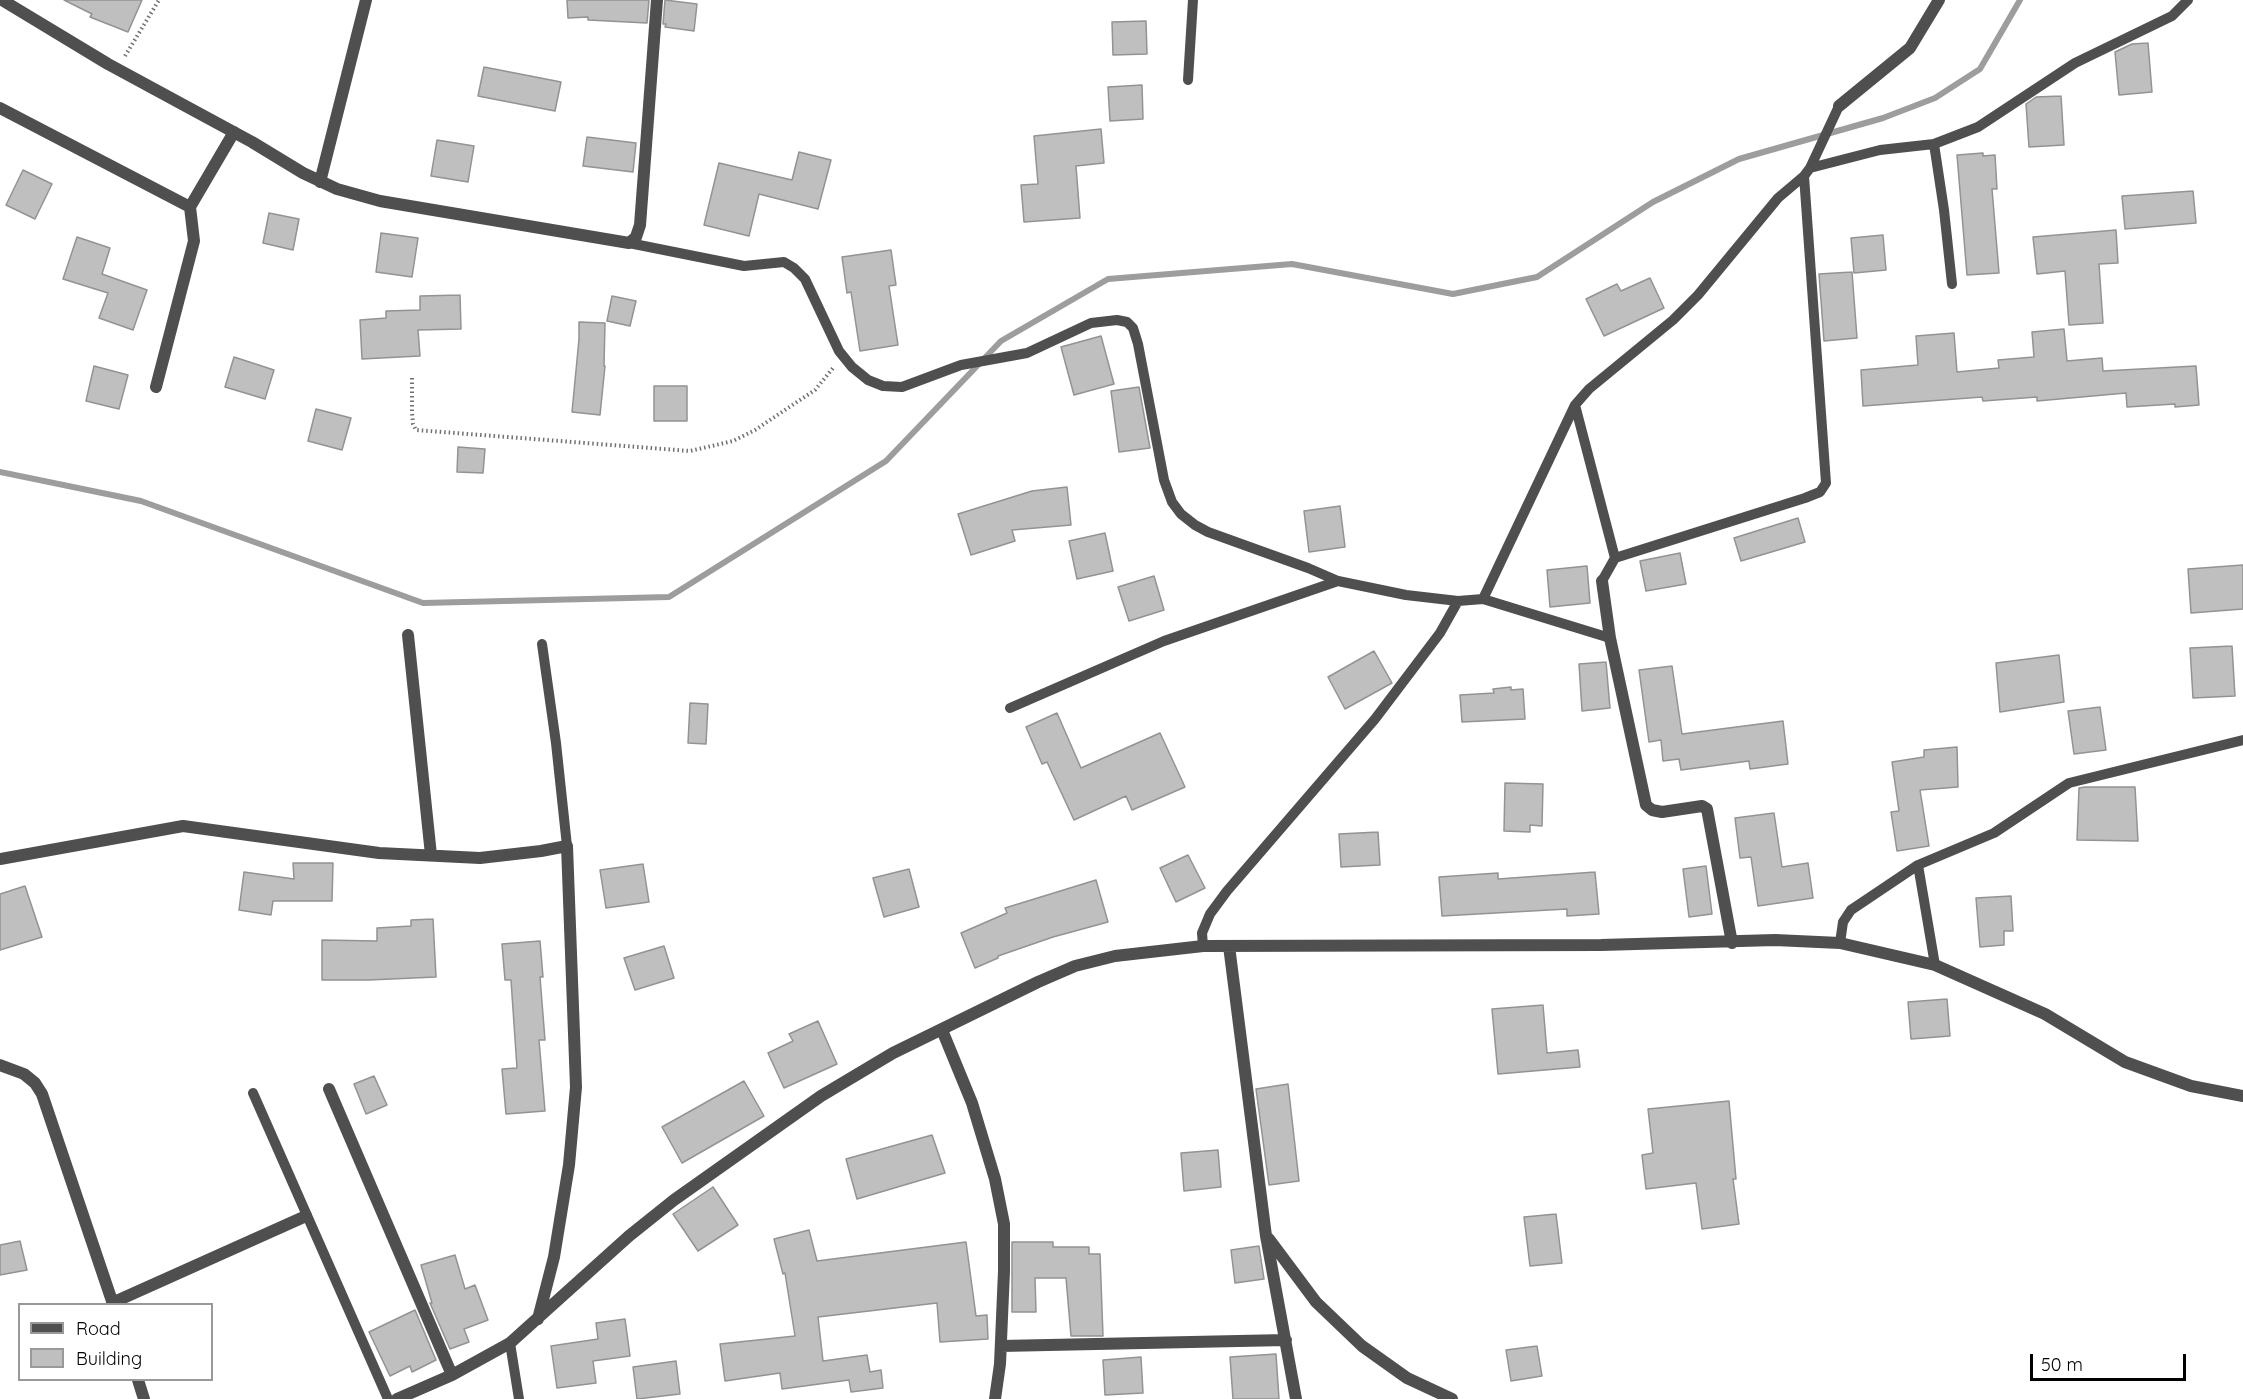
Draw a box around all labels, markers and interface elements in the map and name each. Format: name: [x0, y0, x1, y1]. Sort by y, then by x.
legend: [18, 1303, 213, 1381]
text: Road: [76, 1317, 121, 1340]
scale bar: [2033, 1342, 2189, 1380]
text: Building: [76, 1347, 142, 1370]
text: 50 m: [2041, 1353, 2083, 1376]

